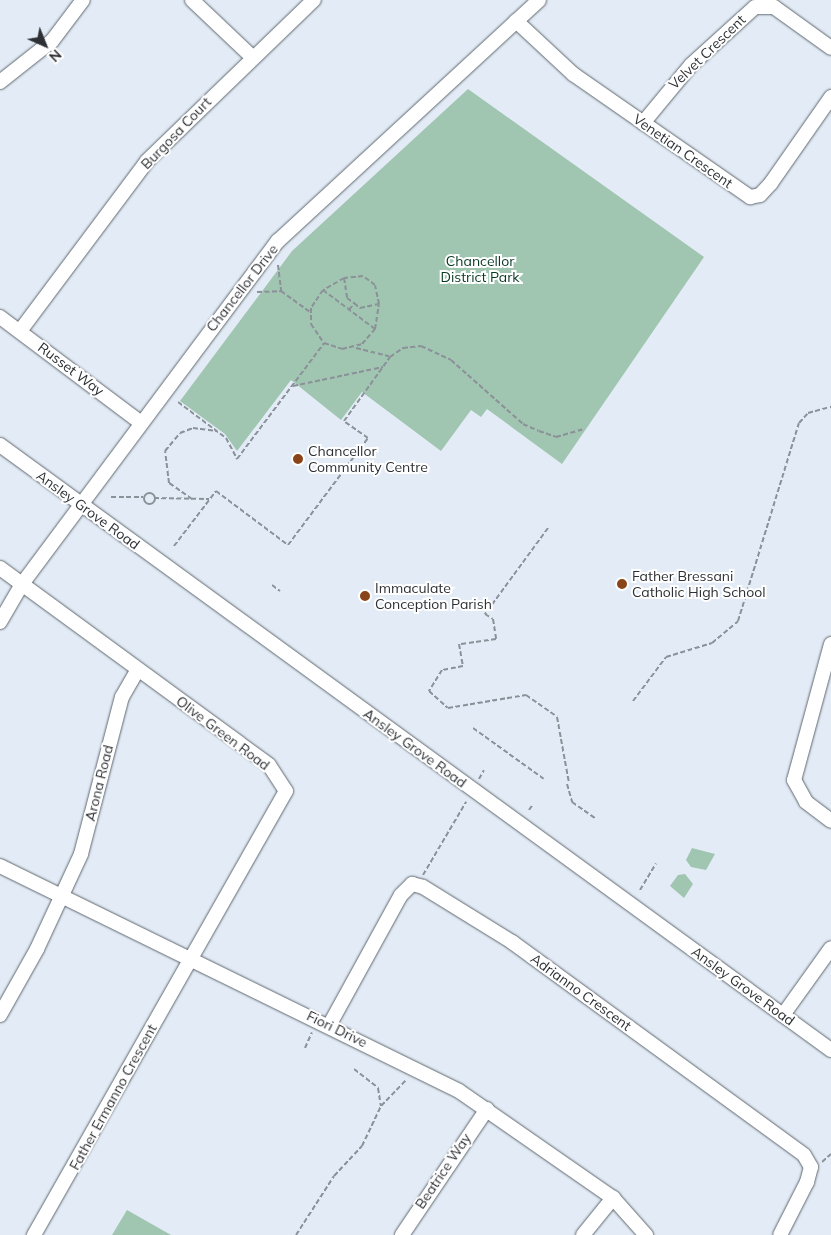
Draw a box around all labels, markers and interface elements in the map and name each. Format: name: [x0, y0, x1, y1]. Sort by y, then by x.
street label: Velvet Crescent: [665, 11, 749, 93]
north arrow: [20, 20, 70, 70]
text: N: [45, 46, 65, 66]
street label: Burgosa Court: [137, 94, 215, 172]
street label: Venetian Crescent: [630, 110, 736, 192]
street label: Chancellor Drive: [203, 241, 281, 335]
park label: Chancellor District Park: [441, 253, 519, 286]
street label: Russet Way: [35, 339, 107, 399]
place label: Chancellor Community Centre: [308, 443, 428, 476]
marker: Chancellor Community Centre: [292, 453, 304, 465]
street label: Ansley Grove Road: [33, 467, 143, 553]
place label: Father Bressani Catholic High School: [632, 568, 766, 600]
marker: Father Bressani Catholic High School: [616, 578, 628, 590]
place label: Immaculate Conception Parish: [375, 580, 492, 612]
marker: Immaculate Conception Parish: [359, 590, 371, 602]
street label: Olive Green Road: [173, 692, 273, 774]
street label: Ansley Grove Road: [360, 705, 470, 791]
street label: Arona Road: [81, 743, 117, 823]
street label: Ansley Grove Road: [688, 943, 798, 1029]
street label: Adrianno Crescent: [527, 950, 635, 1034]
street label: Fiori Drive: [304, 1007, 370, 1051]
street label: Father Ermanno Crescent: [66, 1021, 160, 1173]
street label: Beatrice Way: [412, 1130, 474, 1212]

